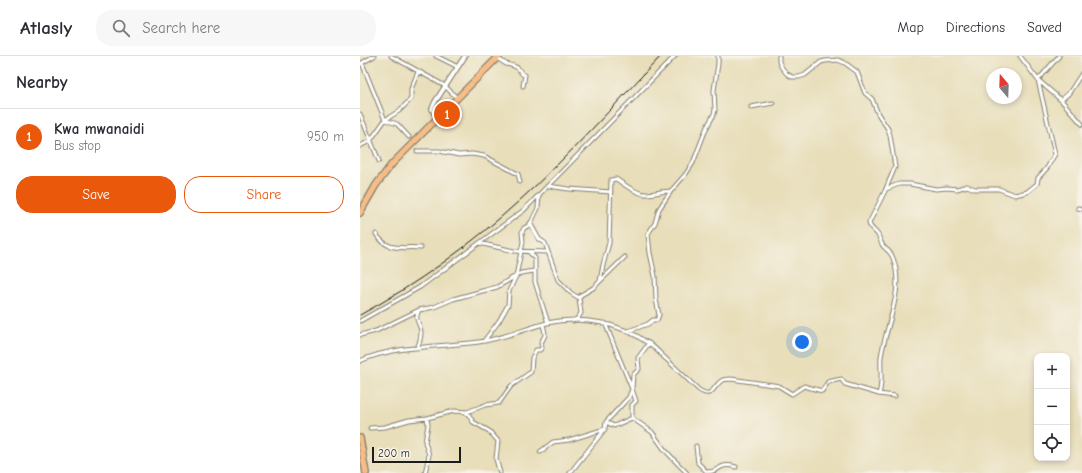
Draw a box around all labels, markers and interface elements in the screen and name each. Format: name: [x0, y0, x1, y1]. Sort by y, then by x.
search box: [96, 10, 376, 46]
text: Atlasly: [20, 17, 72, 39]
icon: search: [110, 17, 132, 39]
text: Search here: [142, 19, 220, 37]
text: Map: [897, 19, 924, 36]
text: Directions: [946, 19, 1005, 36]
text: Saved: [1027, 19, 1062, 36]
north arrow: [986, 68, 1022, 104]
text: Nearby: [16, 73, 67, 92]
pin: 1: [434, 99, 460, 129]
text: Kwa mwanaidi: [54, 120, 144, 138]
text: 1: [26, 129, 32, 144]
text: 950 m: [307, 129, 344, 144]
text: Bus stop: [54, 138, 101, 153]
button: Save: [16, 176, 176, 213]
button: Share: [184, 176, 344, 213]
your location: [792, 332, 812, 352]
map controls: [1034, 353, 1070, 461]
button: +: [1034, 353, 1070, 389]
button: −: [1034, 389, 1070, 425]
button: locate: [1034, 425, 1070, 461]
scale bar: [372, 445, 461, 464]
text: 200 m: [378, 447, 410, 460]

